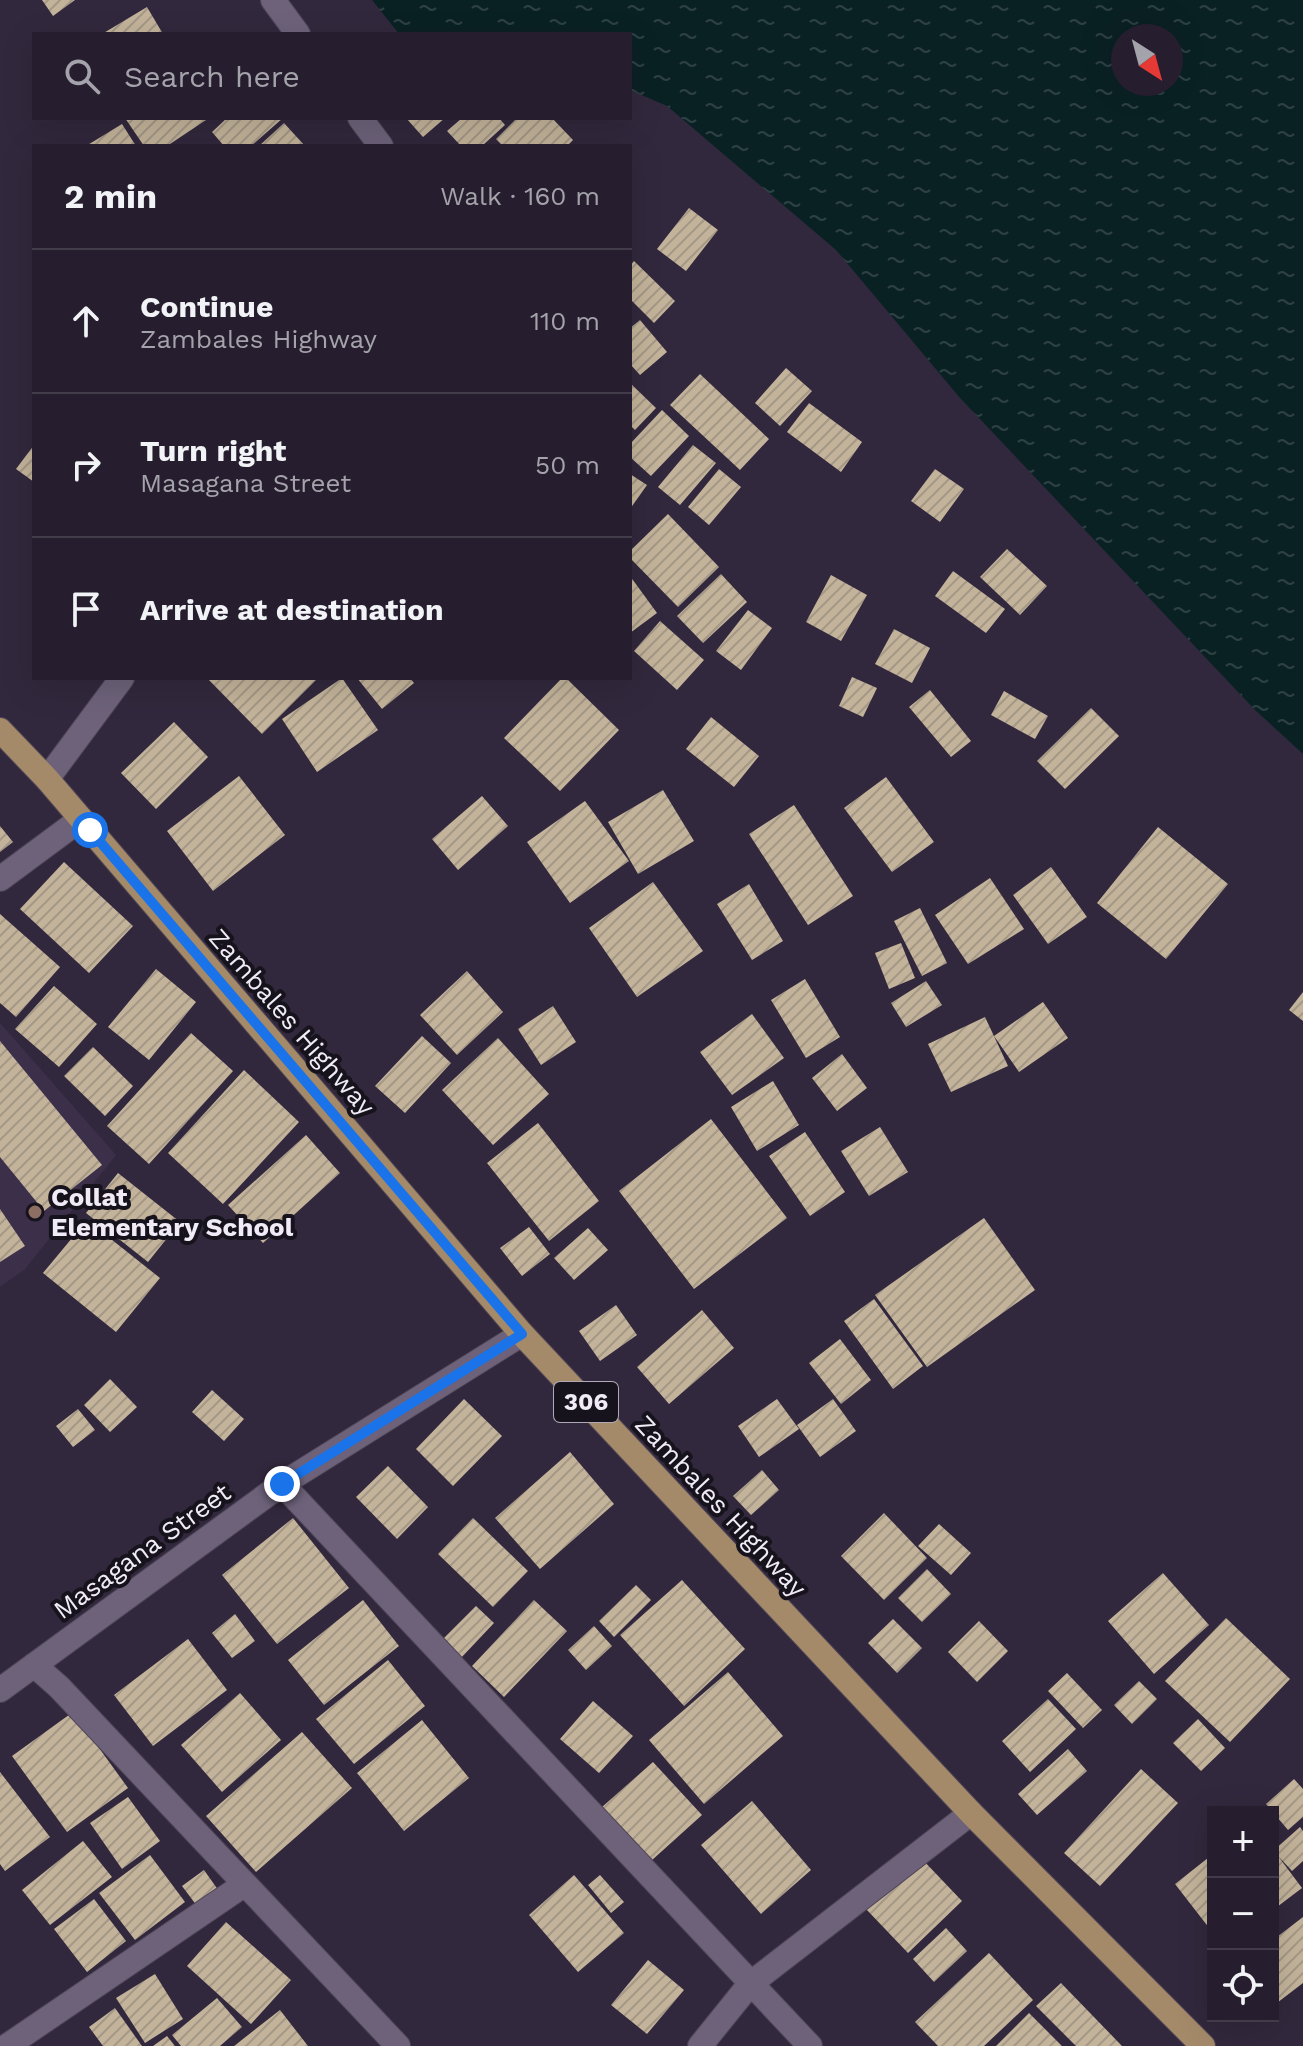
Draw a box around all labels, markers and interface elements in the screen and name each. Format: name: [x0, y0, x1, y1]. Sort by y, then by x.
north arrow: [1111, 24, 1183, 96]
search box: [32, 32, 632, 120]
icon: search: [60, 54, 104, 98]
text: Search here: [124, 59, 300, 94]
text: 2 min: [64, 176, 157, 216]
text: Walk · 160 m: [440, 181, 600, 211]
text: Continue: [140, 289, 273, 324]
icon: ahead: [64, 299, 108, 343]
text: 110 m: [530, 306, 600, 336]
text: Zambales Highway: [140, 324, 377, 354]
text: Turn right: [140, 433, 286, 468]
icon: right: [64, 443, 108, 487]
text: 50 m: [535, 450, 600, 480]
text: Masagana Street: [140, 468, 351, 498]
icon: arrive: [64, 587, 108, 631]
text: Arrive at destination: [140, 592, 444, 627]
route start: [72, 812, 108, 848]
street label: Zambales Highway: [203, 923, 381, 1122]
place label: Collat Elementary School: [51, 1182, 294, 1242]
marker: Collat Elementary School: [26, 1203, 44, 1221]
road number: 306: [554, 1382, 618, 1422]
street label: Zambales Highway: [629, 1409, 813, 1603]
route end: [264, 1466, 300, 1502]
street label: Masagana Street: [48, 1477, 236, 1625]
map controls: [1207, 1806, 1279, 2022]
button: +: [1207, 1806, 1279, 1878]
button: −: [1207, 1878, 1279, 1950]
button: locate: [1207, 1950, 1279, 2022]

